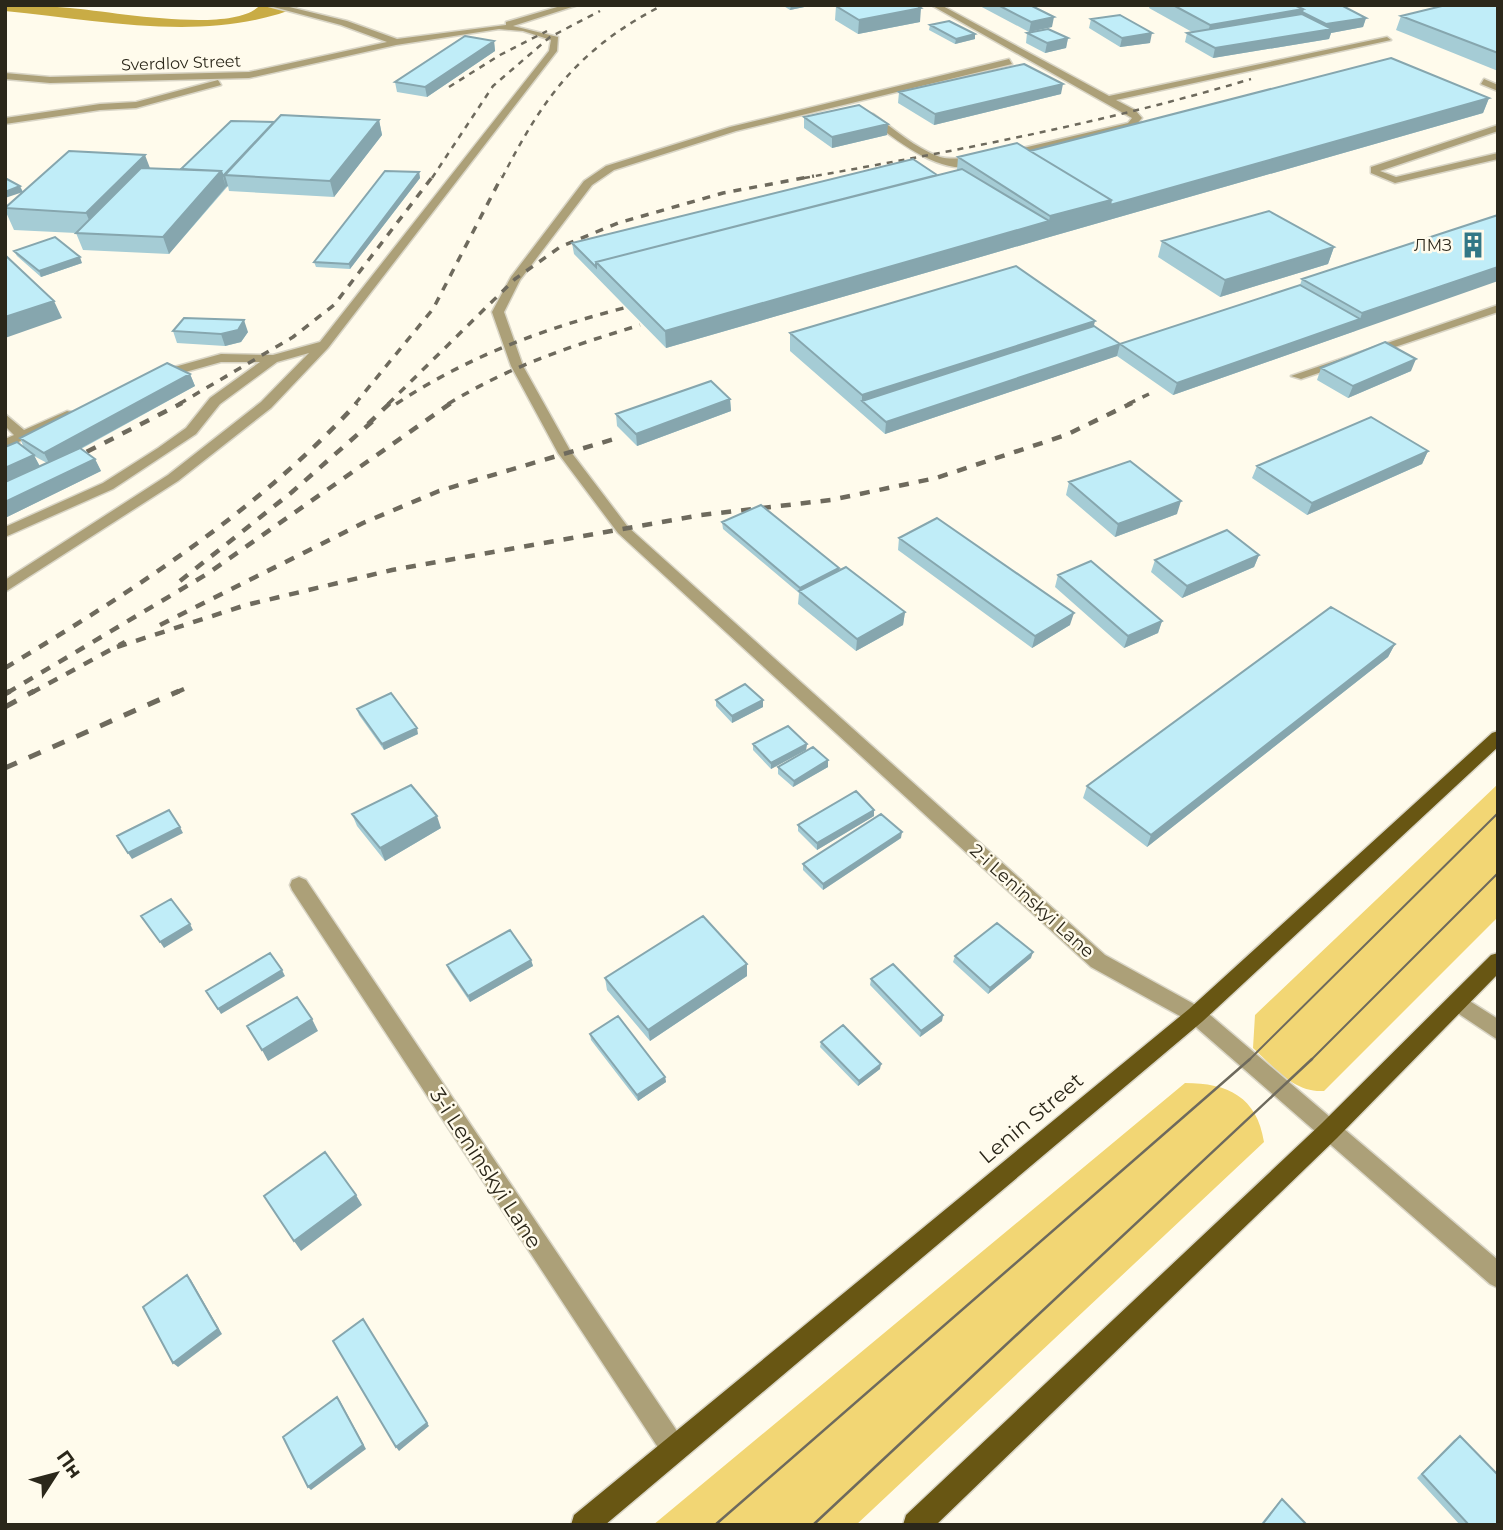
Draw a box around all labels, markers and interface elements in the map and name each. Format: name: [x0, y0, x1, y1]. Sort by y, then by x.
street label: Sverdlov Street: [121, 51, 242, 75]
building icon: ЛМЗ: [1458, 230, 1488, 260]
place label: ЛМЗ: [1414, 236, 1452, 255]
street label: 2-i Leninskyi Lane: [965, 839, 1099, 963]
street label: Lenin Street: [974, 1067, 1088, 1169]
street label: 3-i Leninskyi Lane: [425, 1083, 547, 1253]
north arrow: [21, 1439, 91, 1509]
text: Пн: [52, 1446, 87, 1483]

